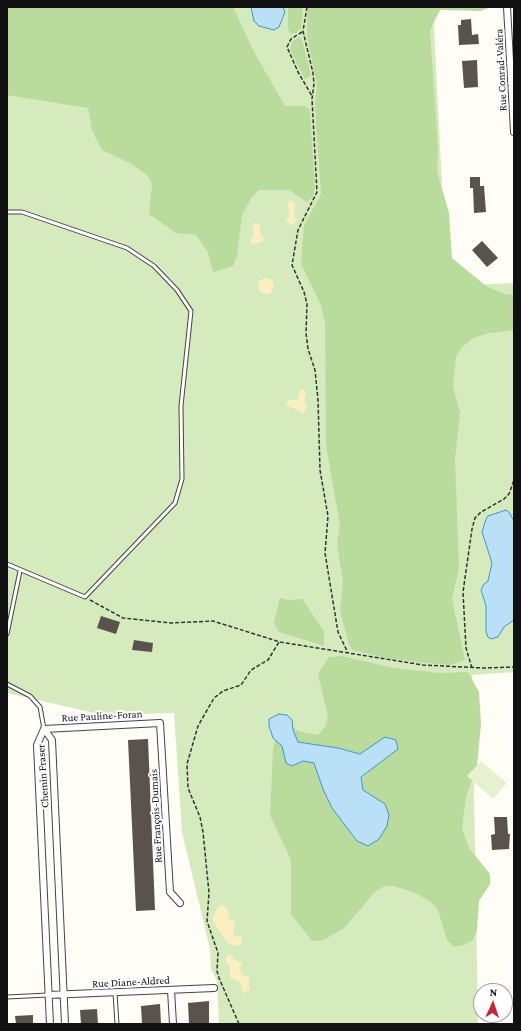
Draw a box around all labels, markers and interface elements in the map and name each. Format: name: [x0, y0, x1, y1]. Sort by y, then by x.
street label: Rue Conrad-Valéra: [492, 29, 510, 111]
street label: Rue Pauline-Foran: [61, 707, 143, 725]
street label: Chemin Fraser: [34, 744, 52, 808]
street label: Rue François-Dumais: [147, 769, 165, 863]
street label: Rue Diane-Aldred: [92, 973, 170, 991]
north arrow: [473, 983, 513, 1023]
text: N: [490, 986, 498, 998]

